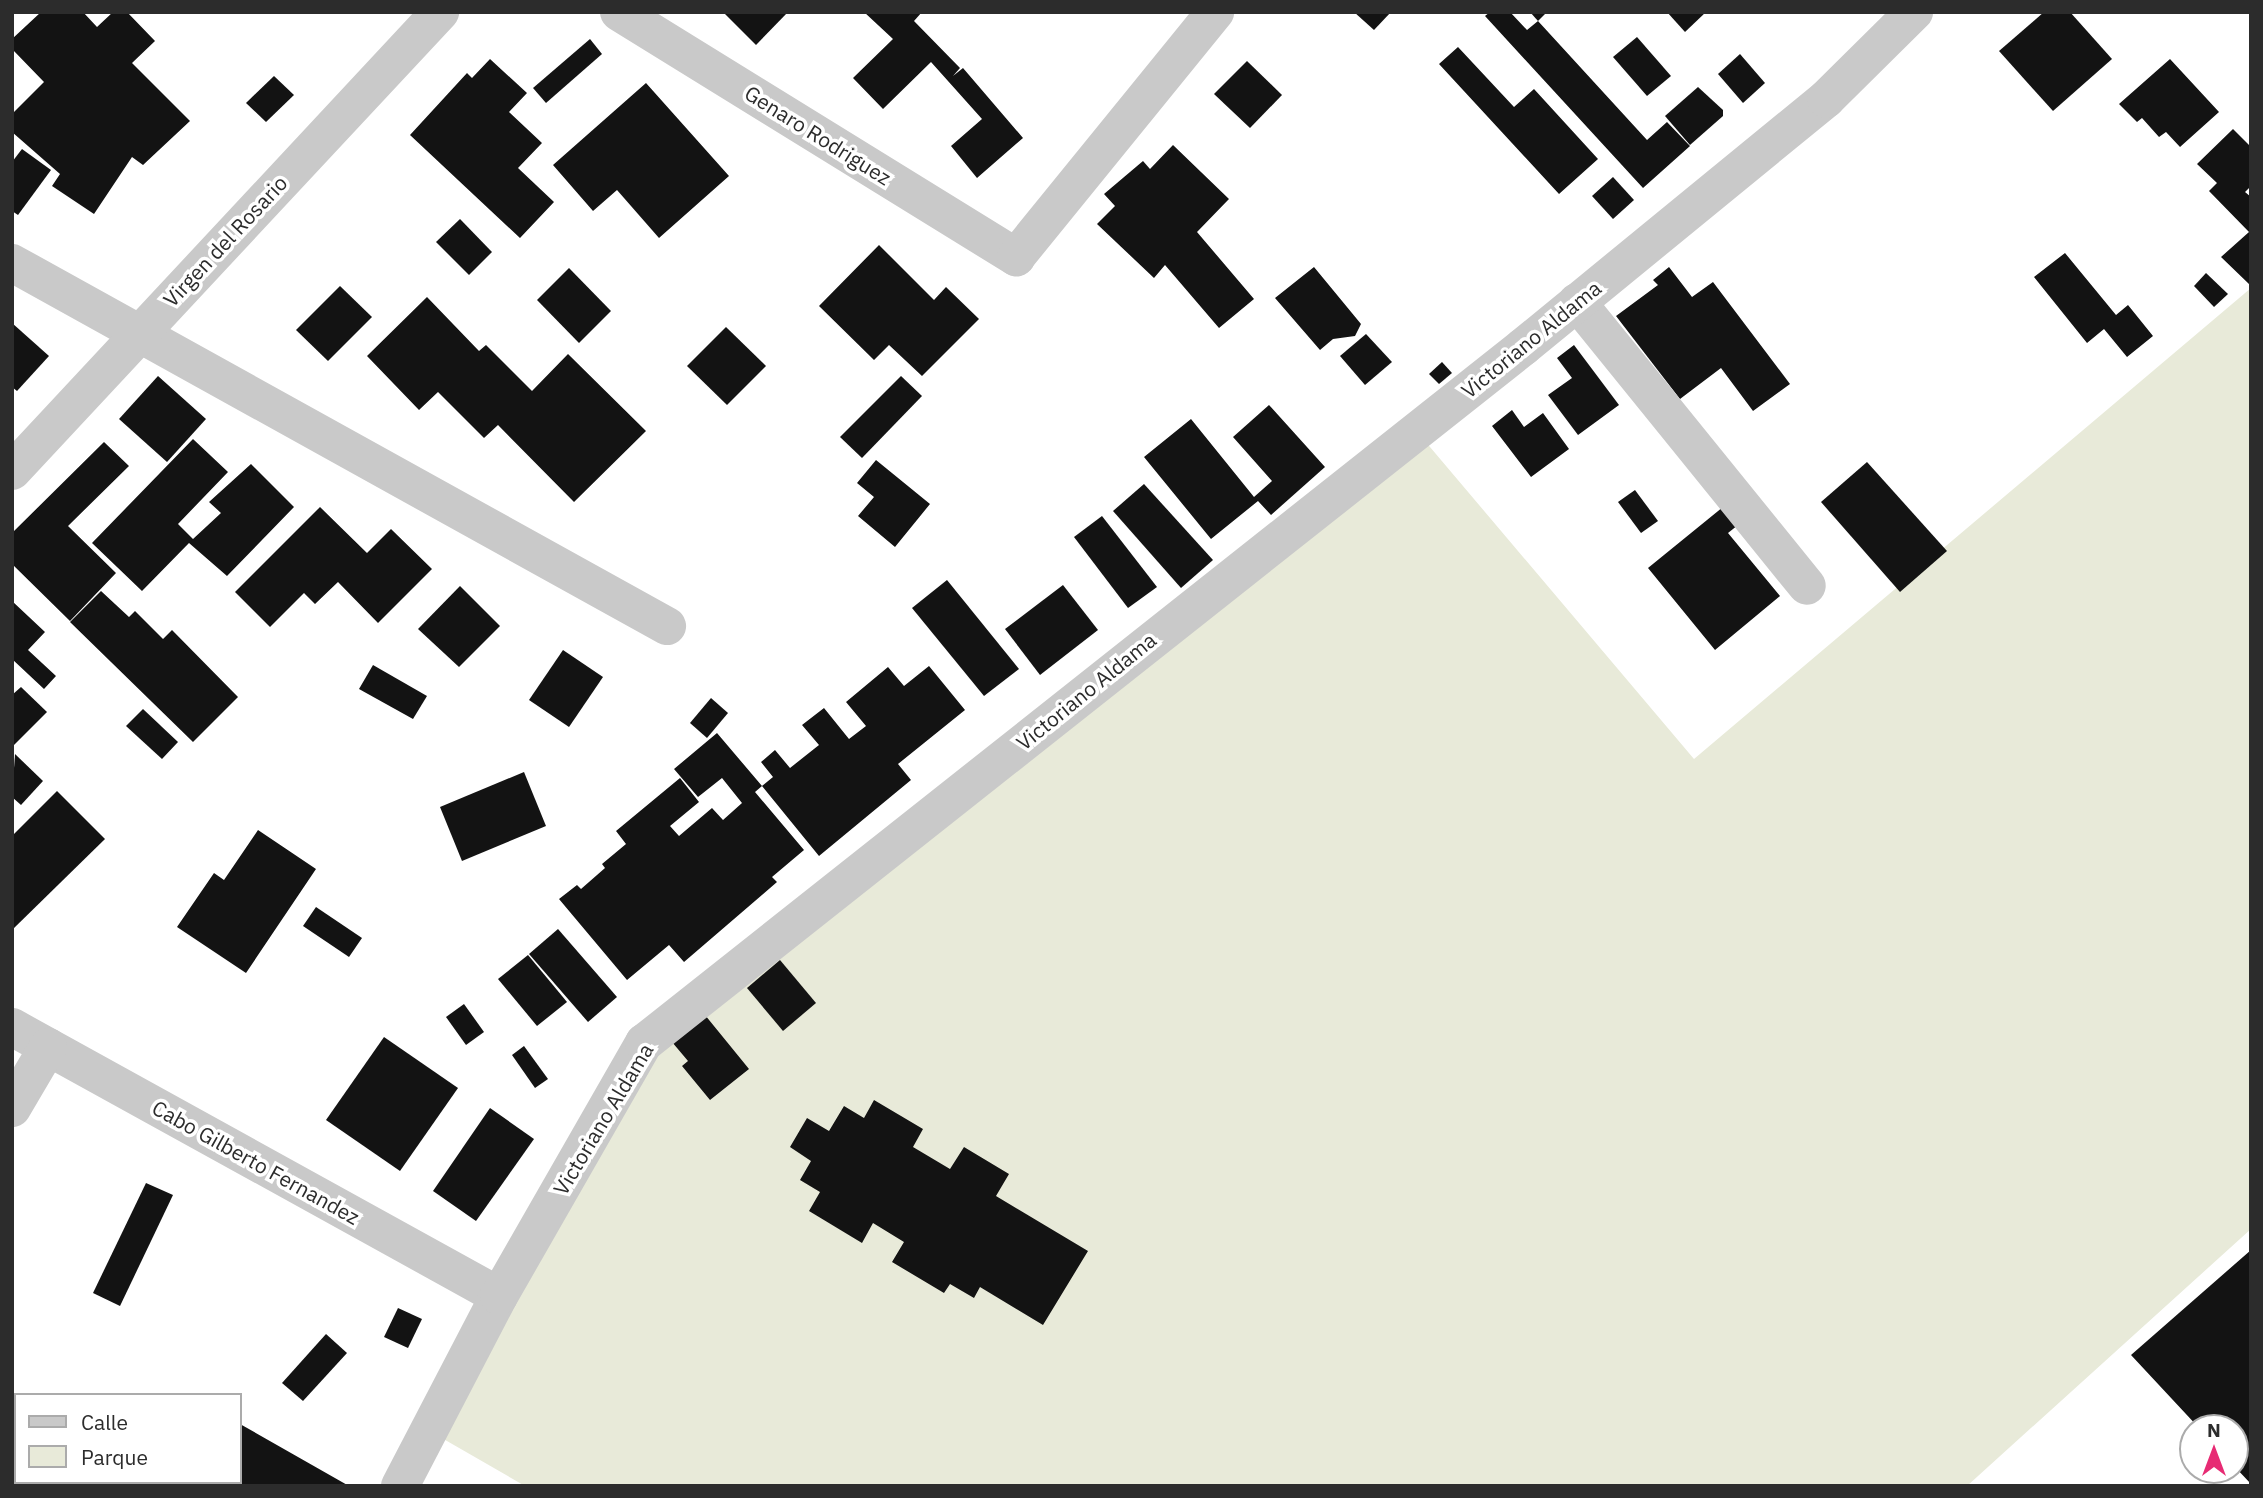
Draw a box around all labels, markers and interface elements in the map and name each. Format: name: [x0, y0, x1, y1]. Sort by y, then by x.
street label: Genaro Rodriguez: [740, 80, 896, 190]
street label: Virgen del Rosario: [158, 170, 292, 312]
street label: Victoriano Aldama: [1456, 275, 1606, 403]
street label: Victoriano Aldama: [1011, 627, 1161, 755]
street label: Victoriano Aldama: [548, 1039, 658, 1199]
street label: Cabo Gilberto Fernandez: [148, 1094, 364, 1230]
legend: [14, 1393, 242, 1484]
text: Calle: [81, 1408, 128, 1436]
north arrow: [2179, 1414, 2249, 1484]
text: N: [2207, 1418, 2221, 1442]
text: Parque: [81, 1443, 148, 1471]

